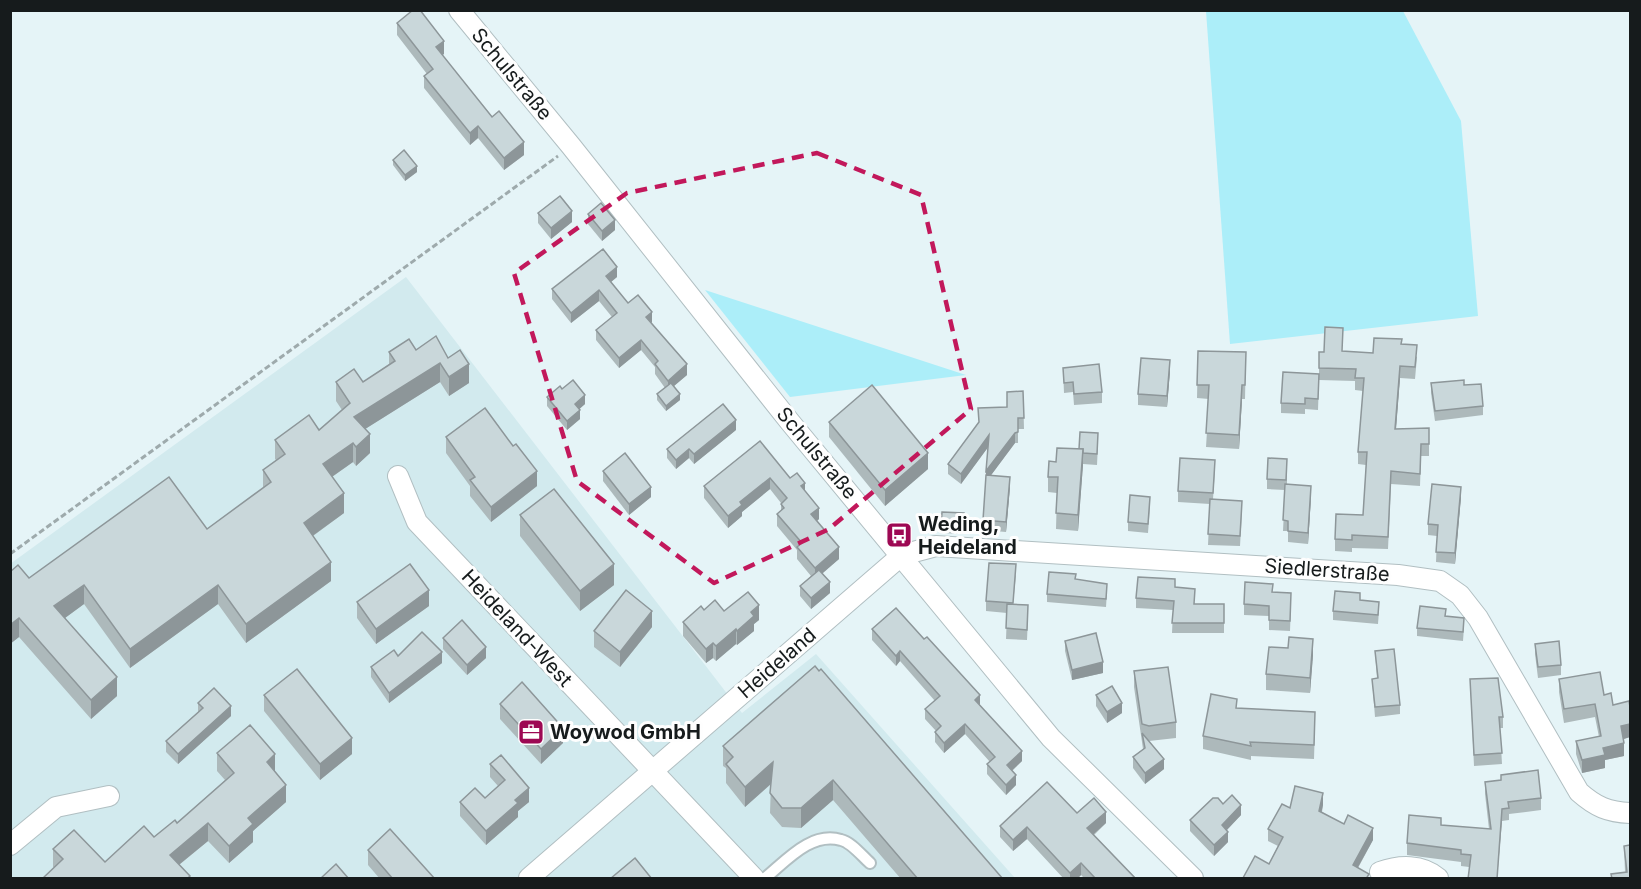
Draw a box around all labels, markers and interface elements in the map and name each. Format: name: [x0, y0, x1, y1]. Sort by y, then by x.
street label: Schulstraße: [467, 23, 557, 125]
street label: Schulstraße: [772, 402, 862, 504]
place label: Weding, Heideland: [918, 512, 1017, 559]
bus stop icon: Weding, Heideland: [884, 520, 914, 550]
street label: Siedlerstraße: [1264, 554, 1390, 586]
street label: Heideland-West: [457, 565, 578, 692]
street label: Heideland: [733, 623, 821, 703]
office icon: Woywod GmbH: [516, 717, 546, 747]
place label: Woywod GmbH: [550, 720, 701, 744]

